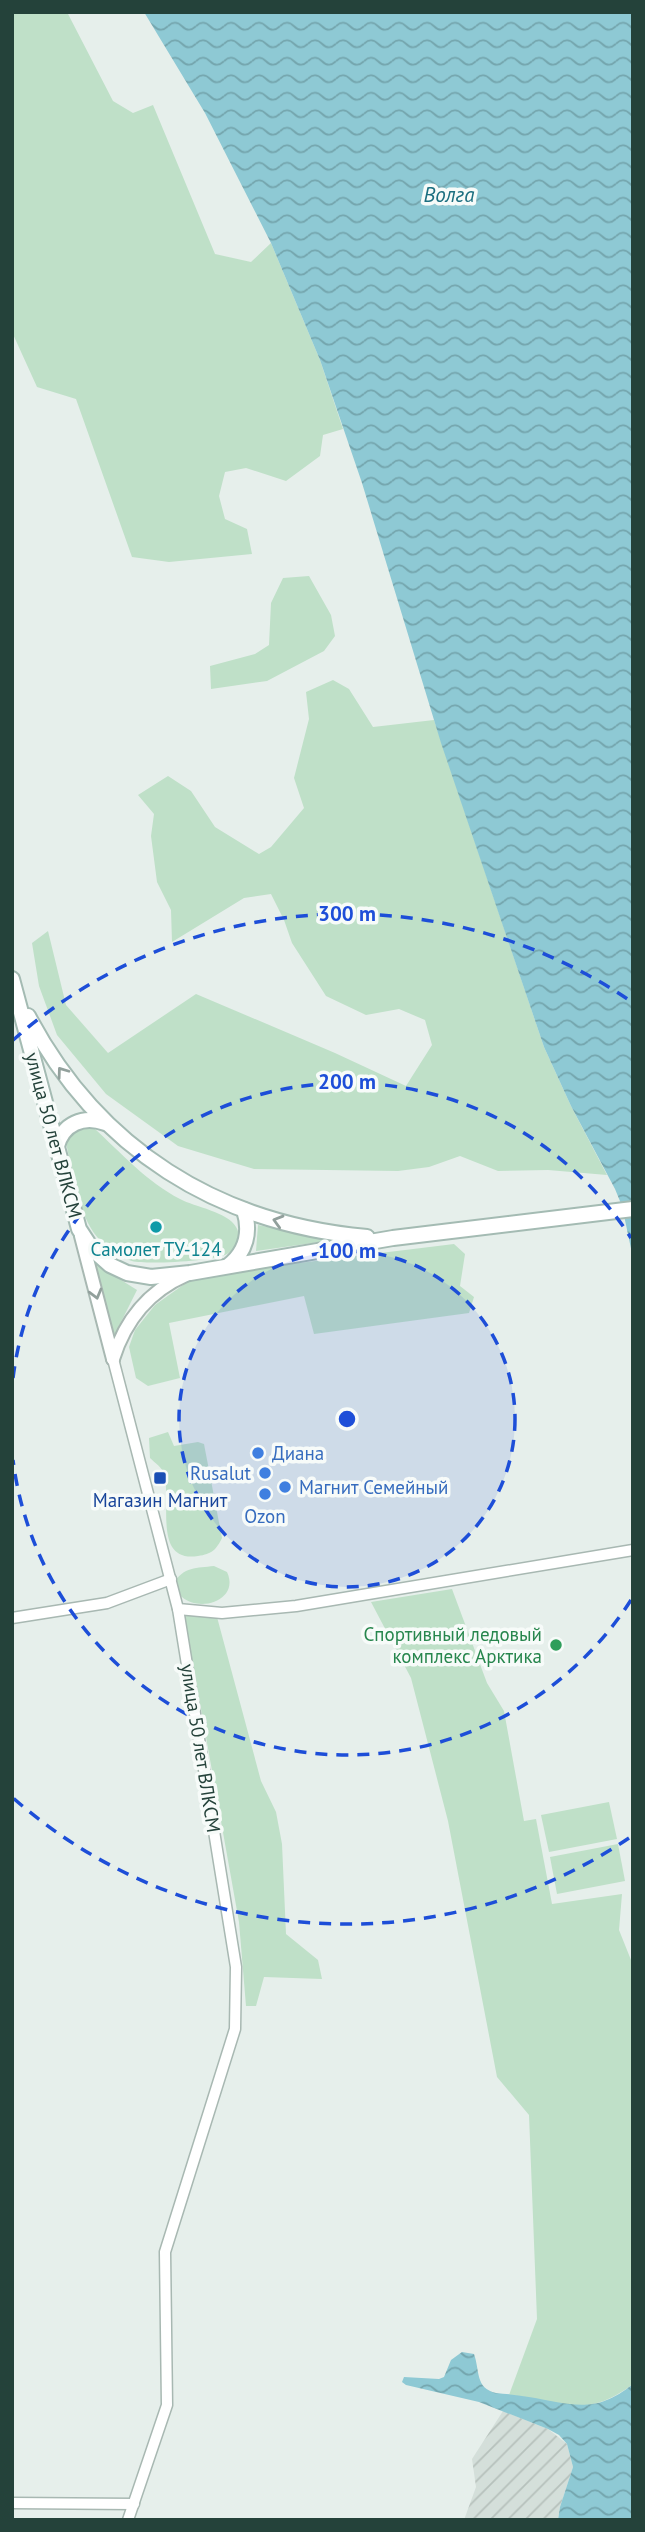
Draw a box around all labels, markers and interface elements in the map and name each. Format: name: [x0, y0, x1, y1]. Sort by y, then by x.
water label: Волга: [424, 181, 475, 208]
text: 300 m: [318, 900, 376, 927]
street label: улица 50 лет ВЛКСМ: [20, 1050, 88, 1220]
one-way arrow: [58, 1067, 70, 1080]
text: 200 m: [318, 1068, 376, 1095]
one-way arrow: [272, 1215, 284, 1230]
marker: Самолет ТУ-124: [148, 1219, 164, 1235]
place label: Самолет ТУ-124: [90, 1237, 222, 1261]
text: 100 m: [318, 1237, 376, 1264]
one-way arrow: [88, 1288, 102, 1300]
centre of rings: [335, 1407, 359, 1431]
place label: Диана: [272, 1441, 324, 1465]
marker: Диана: [250, 1445, 266, 1461]
place label: Rusalut: [190, 1461, 252, 1485]
marker: Rusalut: [257, 1465, 273, 1481]
marker: Магазин Магнит: [152, 1470, 168, 1486]
place label: Магнит Семейный: [299, 1475, 448, 1499]
marker: Магнит Семейный: [277, 1479, 293, 1495]
marker: Ozon: [257, 1486, 273, 1502]
place label: Магазин Магнит: [93, 1488, 228, 1512]
place label: Ozon: [244, 1504, 286, 1528]
place label: Спортивный ледовый комплекс Арктика: [364, 1622, 542, 1668]
marker: Спортивный ледовый комплекс Арктика: [548, 1637, 564, 1653]
street label: улица 50 лет ВЛКСМ: [176, 1662, 226, 1834]

